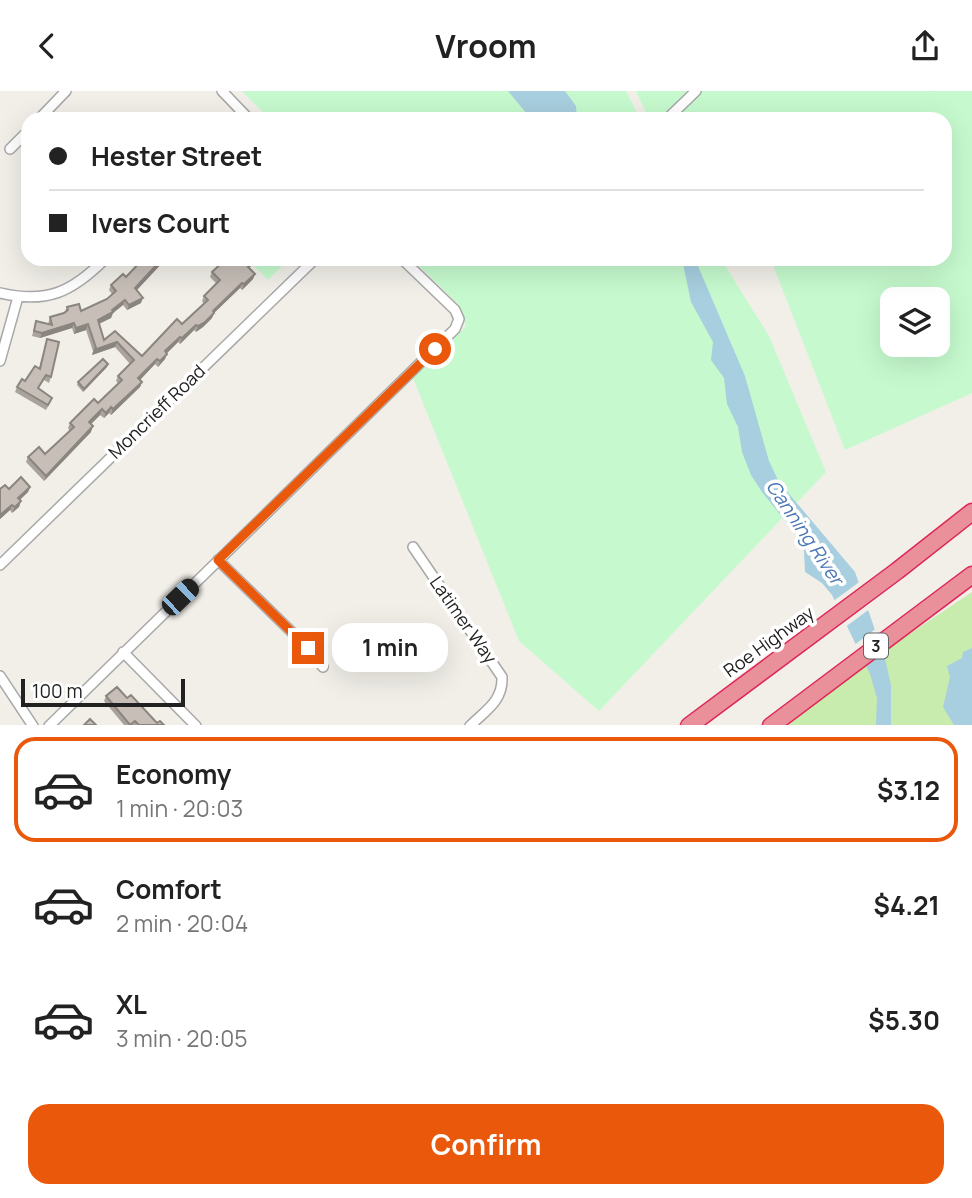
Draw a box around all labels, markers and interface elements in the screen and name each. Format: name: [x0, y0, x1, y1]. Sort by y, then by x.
text: Vroom: [435, 24, 537, 68]
icon: back: [28, 27, 66, 65]
icon: share: [906, 27, 944, 65]
text: Hester Street: [91, 138, 262, 174]
text: Ivers Court: [91, 205, 230, 241]
map controls: [880, 287, 950, 357]
button: layers: [880, 287, 950, 357]
route start: [419, 333, 451, 365]
street label: Moncrieff Road: [103, 359, 210, 464]
water label: Canning River: [760, 475, 851, 591]
street label: Latimer Way: [425, 571, 503, 668]
car: [158, 575, 203, 619]
street label: Roe Highway: [718, 600, 819, 682]
callout: 1 min: [332, 623, 448, 673]
text: 1 min: [362, 631, 418, 663]
route end: [292, 632, 324, 664]
road number: 3: [864, 633, 888, 659]
scale bar: [21, 677, 186, 708]
text: 100 m: [32, 678, 83, 704]
text: Economy: [116, 756, 231, 792]
icon: car: [32, 758, 95, 821]
text: $3.12: [877, 772, 940, 808]
text: 1 min · 20:03: [116, 792, 243, 824]
text: Comfort: [116, 871, 222, 907]
icon: car: [32, 873, 95, 936]
text: $4.21: [874, 887, 940, 923]
text: 2 min · 20:04: [116, 907, 248, 939]
text: XL: [116, 986, 147, 1022]
icon: car: [32, 988, 95, 1051]
text: $5.30: [868, 1002, 940, 1038]
text: 3 min · 20:05: [116, 1022, 248, 1054]
button: Confirm: [28, 1104, 944, 1184]

